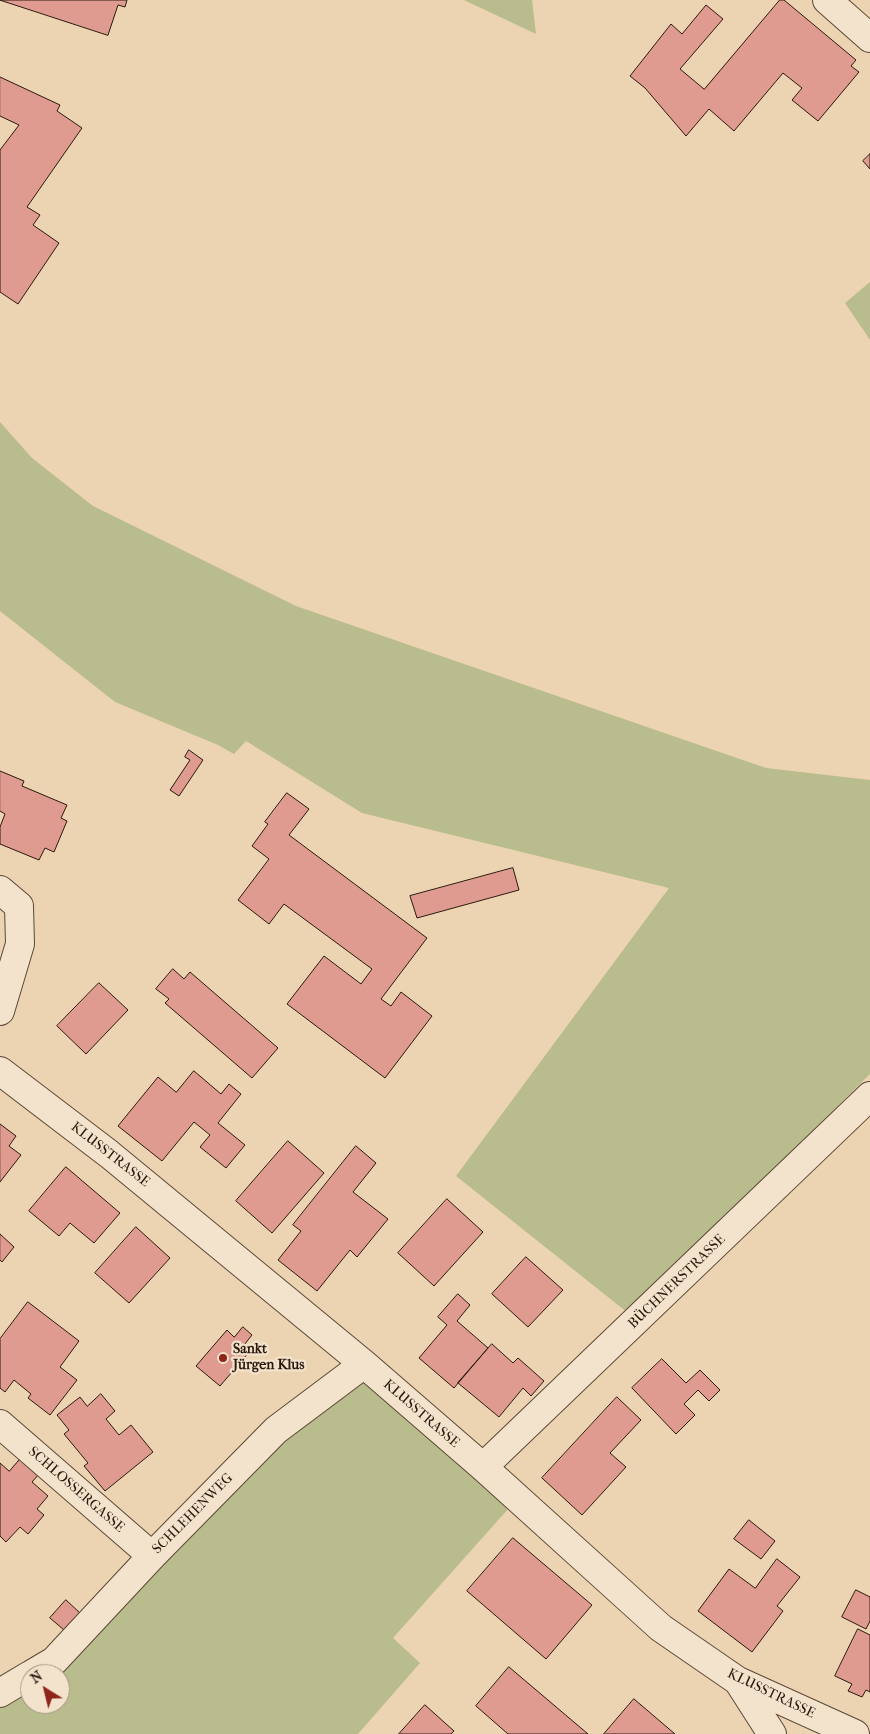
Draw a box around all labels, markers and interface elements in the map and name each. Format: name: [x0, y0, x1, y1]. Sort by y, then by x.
street label: KLUSSTRASSE: [67, 1119, 153, 1191]
street label: BÜCHNERSTRASSE: [625, 1231, 729, 1333]
place label: Sankt Jürgen Klus: [233, 1342, 304, 1374]
marker: Sankt Jürgen Klus: [217, 1352, 229, 1364]
street label: KLUSSTRASSE: [379, 1376, 463, 1452]
street label: SCHLOSSERGASSE: [24, 1444, 128, 1536]
street label: SCHLEHENWEG: [149, 1470, 237, 1558]
north arrow: [20, 1664, 70, 1714]
street label: KLUSSTRASSE: [724, 1666, 818, 1722]
text: N: [27, 1667, 46, 1687]

